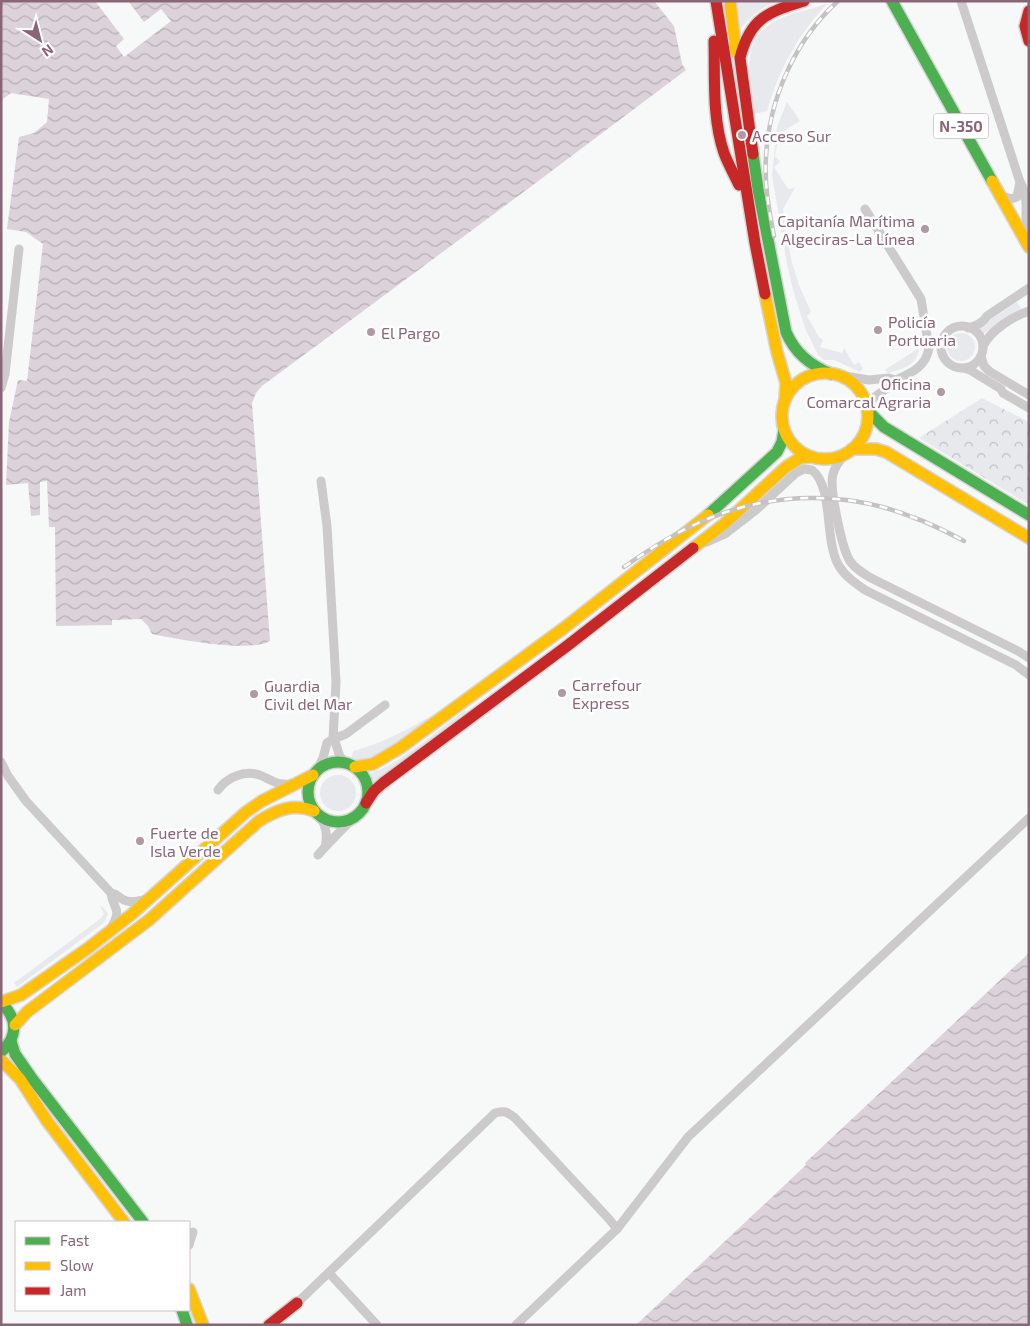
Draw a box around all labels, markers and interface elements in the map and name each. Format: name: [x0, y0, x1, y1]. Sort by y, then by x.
north arrow: [15, 15, 65, 65]
text: N: [39, 41, 57, 61]
road number: N-350: [934, 114, 988, 138]
place label: Acceso Sur: [752, 126, 832, 145]
marker: Acceso Sur: [736, 129, 748, 141]
place label: Capitanía Marítima Algeciras-La Línea: [777, 211, 915, 248]
marker: Capitanía Marítima Algeciras-La Línea: [919, 223, 931, 235]
place label: Policía Portuaria: [888, 312, 956, 349]
place label: El Pargo: [381, 323, 440, 342]
marker: Policía Portuaria: [872, 324, 884, 336]
marker: El Pargo: [365, 326, 377, 338]
place label: Oficina Comarcal Agraria: [806, 374, 931, 411]
marker: Oficina Comarcal Agraria: [935, 386, 947, 398]
place label: Carrefour Express: [572, 675, 642, 712]
place label: Guardia Civil del Mar: [264, 676, 353, 713]
marker: Carrefour Express: [556, 687, 568, 699]
marker: Guardia Civil del Mar: [248, 688, 260, 700]
place label: Fuerte de Isla Verde: [150, 823, 221, 860]
marker: Fuerte de Isla Verde: [134, 835, 146, 847]
legend: [15, 1221, 190, 1311]
text: Fast: [60, 1231, 90, 1249]
text: Slow: [60, 1256, 94, 1274]
text: Jam: [60, 1281, 86, 1299]

